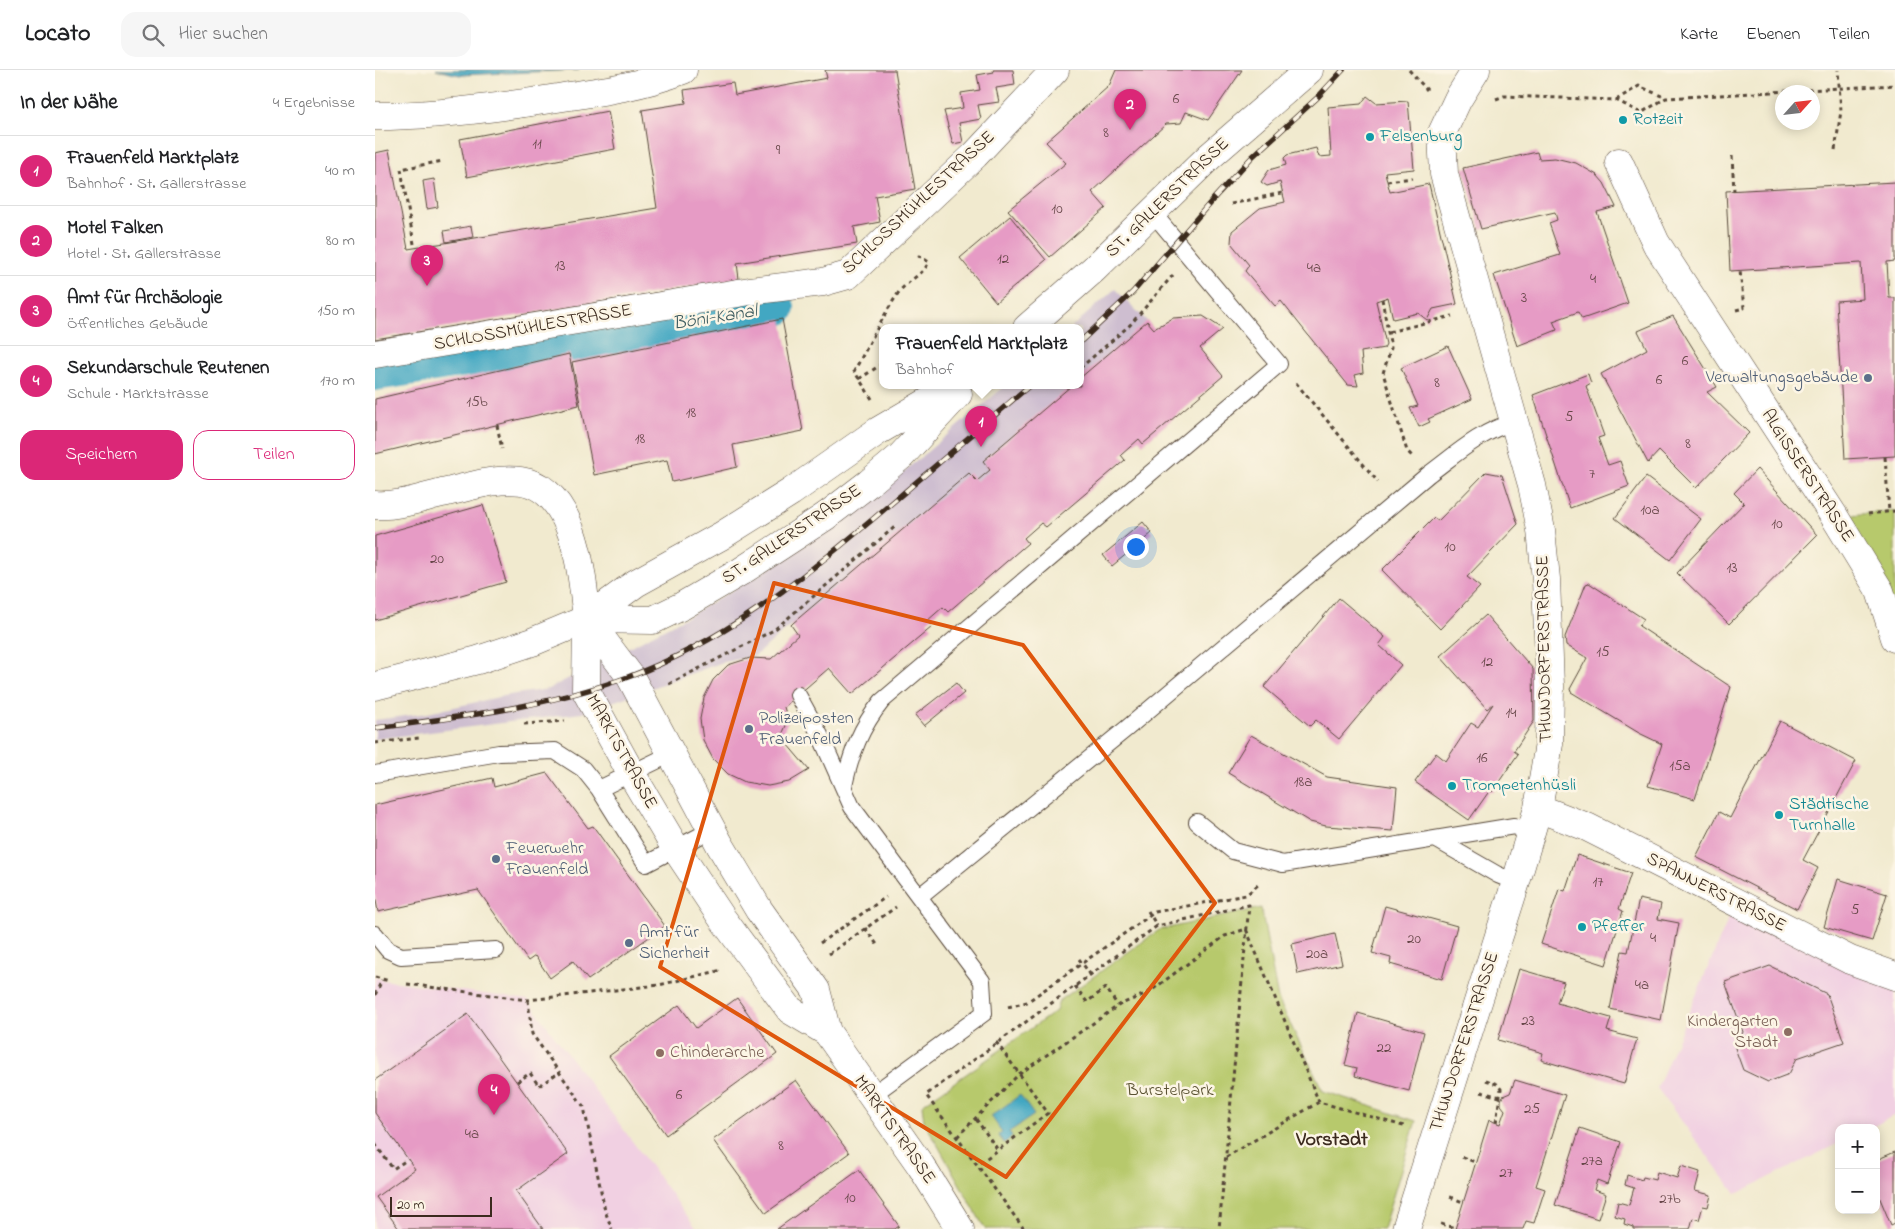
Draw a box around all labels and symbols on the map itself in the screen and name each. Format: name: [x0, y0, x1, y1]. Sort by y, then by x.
north arrow: [1775, 85, 1820, 130]
house number: 6: [1173, 88, 1180, 110]
pin: 2: [1114, 89, 1146, 130]
place label: Rotzeit: [1633, 107, 1683, 133]
marker: Rotzeit: [1617, 114, 1629, 126]
house number: 8: [1103, 122, 1109, 144]
place label: Felsenburg: [1379, 124, 1462, 151]
street label: SCHLOSSMÜHLESTRASSE: [837, 125, 1001, 281]
marker: Felsenburg: [1364, 131, 1376, 143]
street label: ST. GALLERSTRASSE: [1100, 132, 1236, 264]
house number: 11: [532, 133, 542, 155]
house number: 9: [776, 139, 781, 161]
house number: 10: [1051, 198, 1063, 220]
pin: 3: [411, 245, 443, 286]
house number: 12: [997, 248, 1010, 270]
house number: 13: [555, 255, 565, 277]
house number: 4a: [1307, 257, 1321, 279]
house number: 4: [1590, 268, 1596, 290]
house number: 3: [1521, 287, 1527, 309]
street label: SCHLOSSMÜHLESTRASSE: [432, 298, 634, 358]
water label: Böni-Kanal: [671, 298, 762, 338]
house number: 6: [1682, 350, 1689, 372]
place label: Verwaltungsgebäude: [1705, 365, 1859, 392]
house number: 6: [1656, 369, 1663, 391]
house number: 8: [1434, 372, 1440, 394]
marker: Verwaltungsgebäude: [1862, 372, 1874, 384]
house number: 15b: [466, 391, 488, 413]
house number: 18: [686, 402, 697, 424]
street label: ALGISSERSTRASSE: [1754, 404, 1860, 548]
pin: 1: [965, 406, 997, 447]
house number: 5: [1565, 406, 1574, 428]
house number: 18: [635, 428, 646, 450]
house number: 8: [1685, 433, 1691, 455]
house number: 7: [1589, 463, 1595, 485]
street label: ST. GALLERSTRASSE: [717, 478, 867, 592]
house number: 10a: [1640, 499, 1660, 521]
house number: 10: [1771, 513, 1783, 535]
your location: [1123, 534, 1149, 560]
house number: 10: [1444, 536, 1456, 558]
house number: 20: [430, 548, 444, 570]
street label: THUNDORFERSTRASSE: [1530, 555, 1560, 743]
house number: 13: [1727, 557, 1737, 579]
house number: 15: [1596, 641, 1610, 663]
house number: 12: [1481, 651, 1494, 673]
street label: MARKTSTRASSE: [579, 690, 663, 814]
house number: 14: [1506, 702, 1516, 724]
place label: Polizeiposten Frauenfeld: [758, 706, 854, 753]
marker: Polizeiposten Frauenfeld: [743, 723, 755, 735]
house number: 16: [1476, 747, 1488, 769]
house number: 15a: [1669, 755, 1691, 777]
house number: 18a: [1294, 771, 1312, 793]
place label: Trompetenhüsli: [1462, 773, 1576, 799]
marker: Trompetenhüsli: [1446, 780, 1458, 792]
place label: Städtische Turnhalle: [1789, 792, 1870, 839]
marker: Städtische Turnhalle: [1773, 809, 1785, 821]
place label: Feuerwehr Frauenfeld: [505, 836, 588, 883]
street label: SPANNERSTRASSE: [1641, 846, 1791, 940]
marker: Feuerwehr Frauenfeld: [490, 853, 502, 865]
house number: 17: [1593, 871, 1603, 893]
house number: 5: [1851, 899, 1860, 921]
place label: Pfeffer: [1592, 914, 1645, 940]
place label: Amt für Sicherheit: [639, 920, 710, 967]
marker: Pfeffer: [1576, 921, 1588, 933]
house number: 4: [1650, 927, 1656, 949]
house number: 20: [1407, 928, 1421, 950]
marker: Amt für Sicherheit: [623, 937, 635, 949]
house number: 20a: [1306, 943, 1328, 965]
street label: THUNDORFERSTRASSE: [1424, 949, 1506, 1135]
house number: 4a: [1635, 974, 1649, 996]
place label: Kindergarten Stadt: [1687, 1009, 1778, 1056]
house number: 23: [1521, 1010, 1535, 1032]
marker: Kindergarten Stadt: [1782, 1026, 1794, 1038]
house number: 22: [1377, 1037, 1392, 1059]
place label: Chinderarche: [670, 1040, 765, 1066]
marker: Chinderarche: [654, 1047, 666, 1059]
street label: MARKTSTRASSE: [847, 1070, 941, 1190]
pin: 4: [478, 1074, 510, 1115]
park label: Burstelpark: [1125, 1078, 1214, 1104]
house number: 6: [676, 1084, 683, 1106]
house number: 25: [1524, 1098, 1540, 1120]
house number: 4a: [465, 1123, 479, 1145]
district label: Vorstadt: [1295, 1126, 1368, 1155]
house number: 8: [778, 1135, 784, 1157]
house number: 27a: [1581, 1150, 1603, 1172]
house number: 27: [1499, 1162, 1513, 1184]
house number: 10: [844, 1187, 856, 1209]
house number: 27b: [1659, 1188, 1681, 1210]
scale bar: [390, 1194, 493, 1217]

